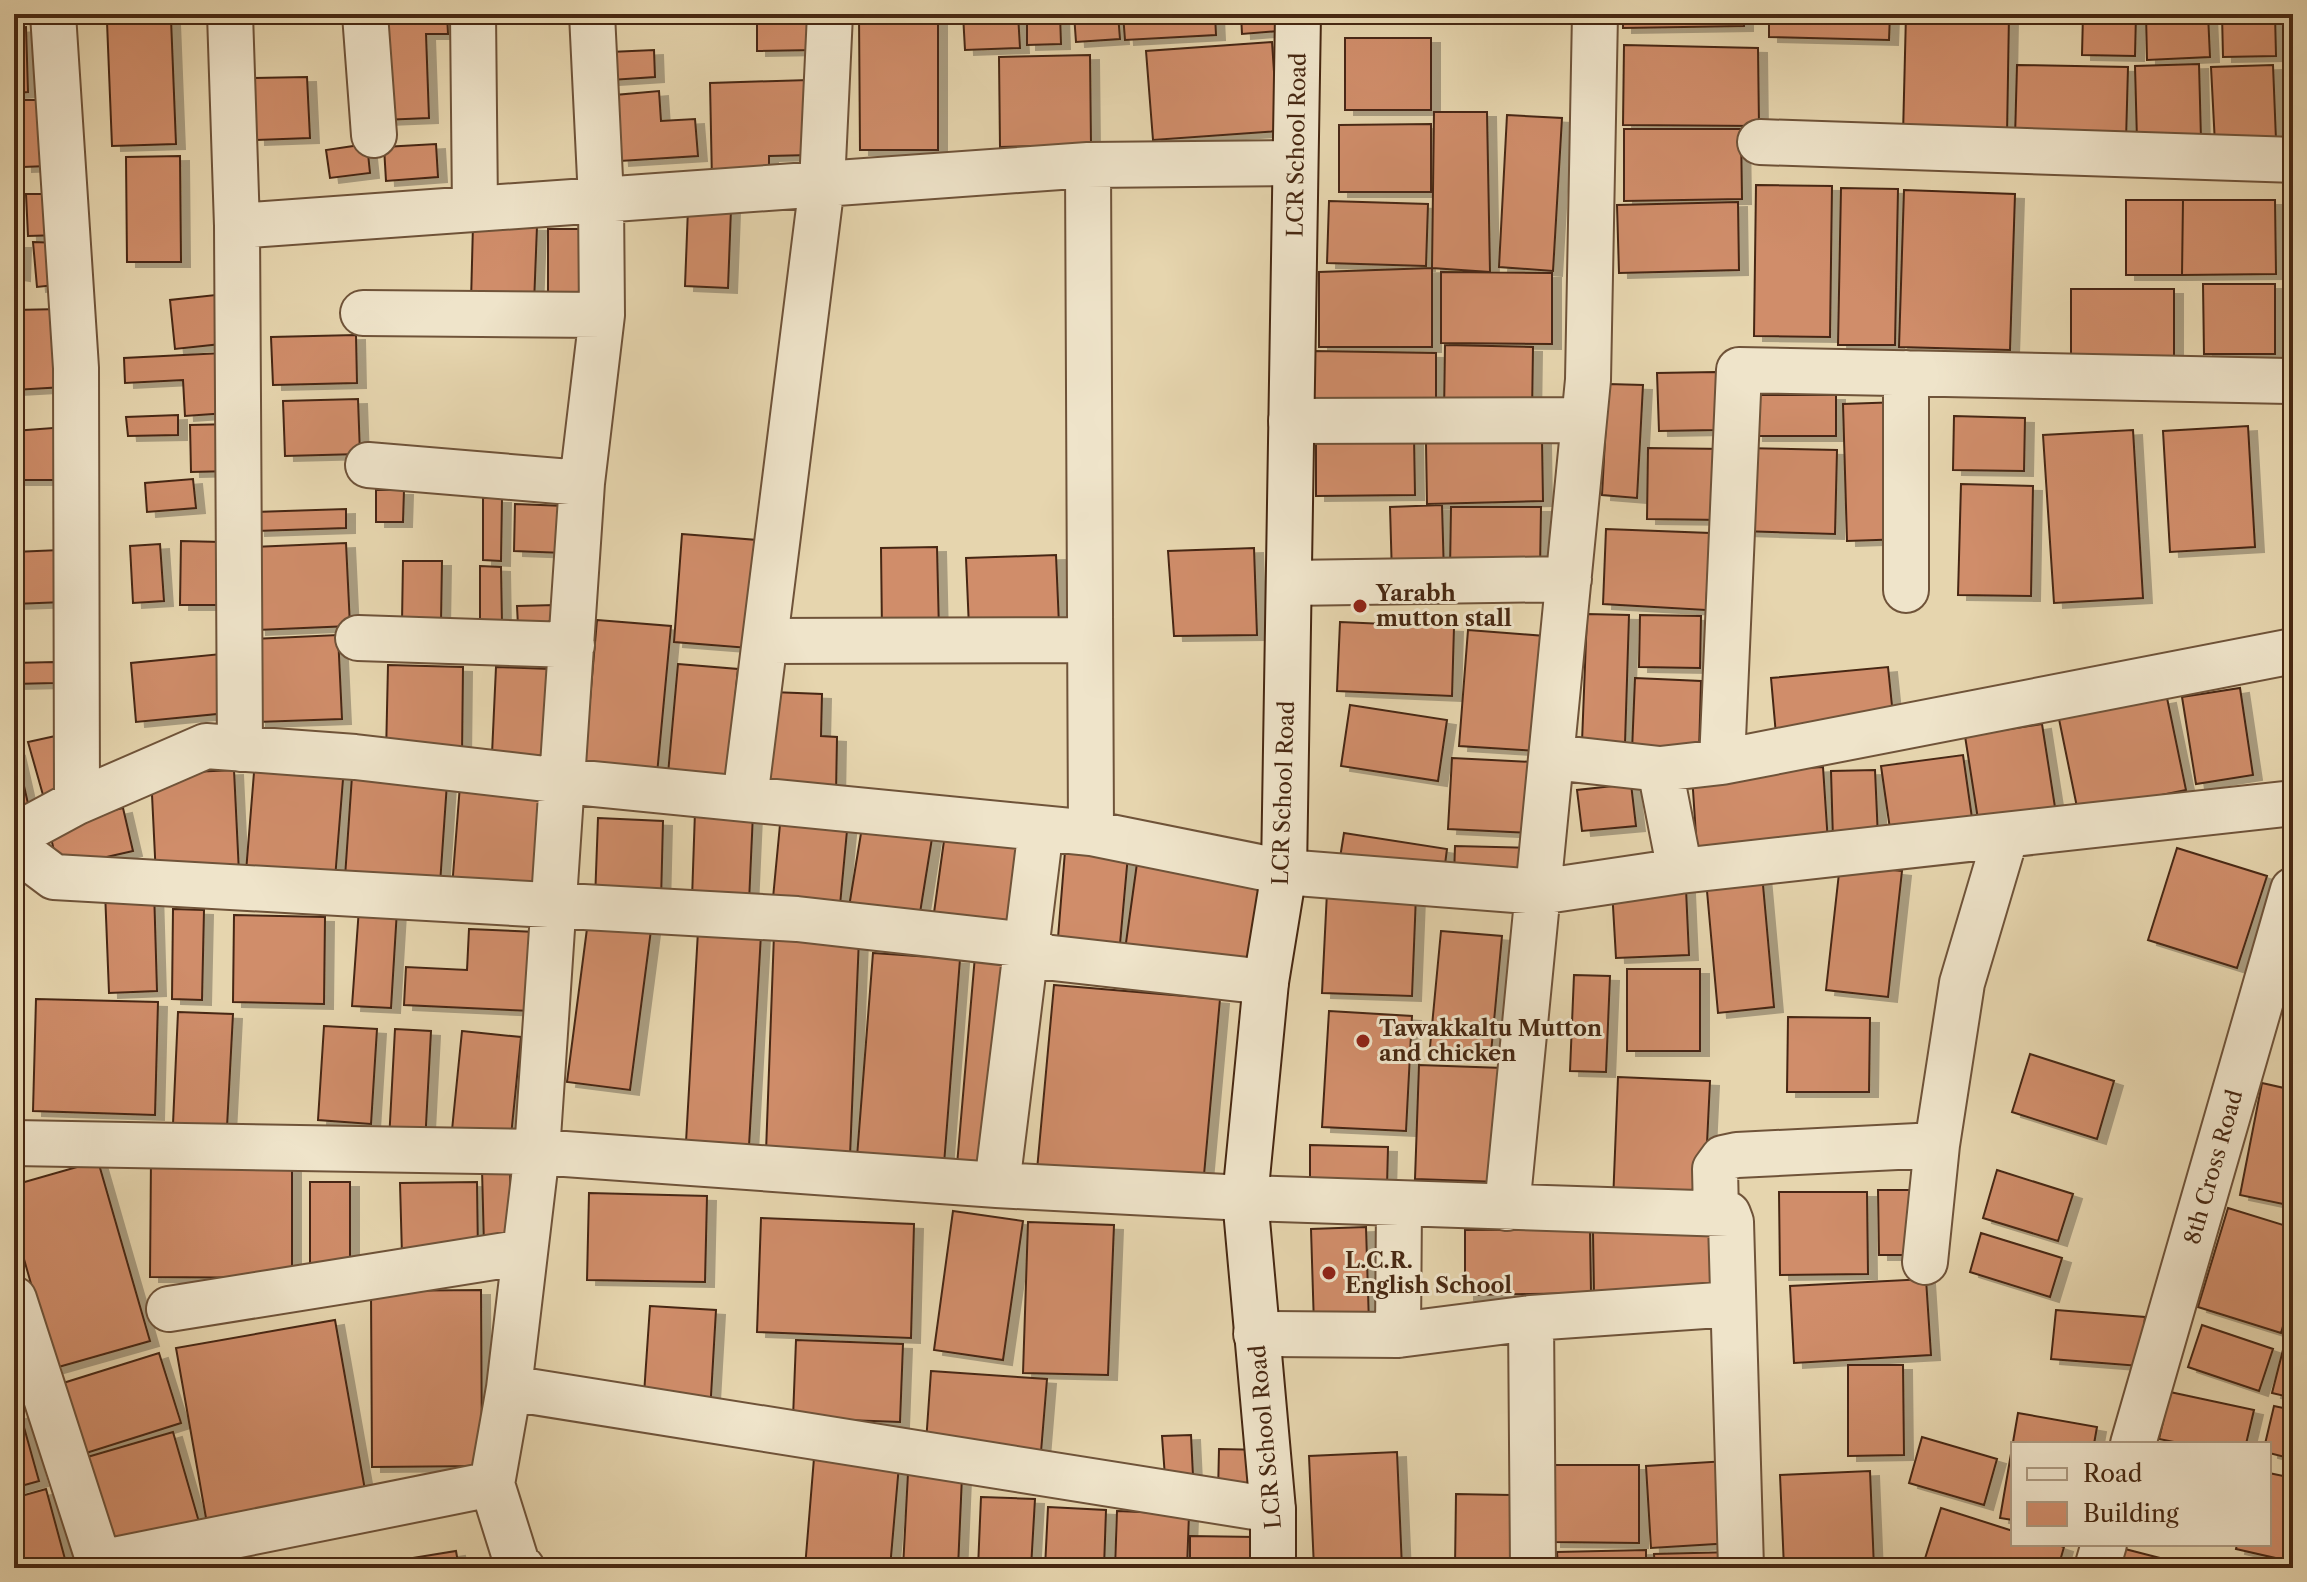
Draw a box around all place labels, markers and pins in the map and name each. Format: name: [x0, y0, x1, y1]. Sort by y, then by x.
place label: Yarabh mutton stall: [1375, 580, 1512, 632]
marker: Yarabh mutton stall: [1351, 597, 1369, 615]
place label: Tawakkaltu Mutton and chicken: [1379, 1015, 1602, 1067]
marker: Tawakkaltu Mutton and chicken: [1354, 1032, 1372, 1050]
place label: L.C.R. English School: [1345, 1247, 1512, 1299]
marker: L.C.R. English School: [1320, 1264, 1338, 1282]

